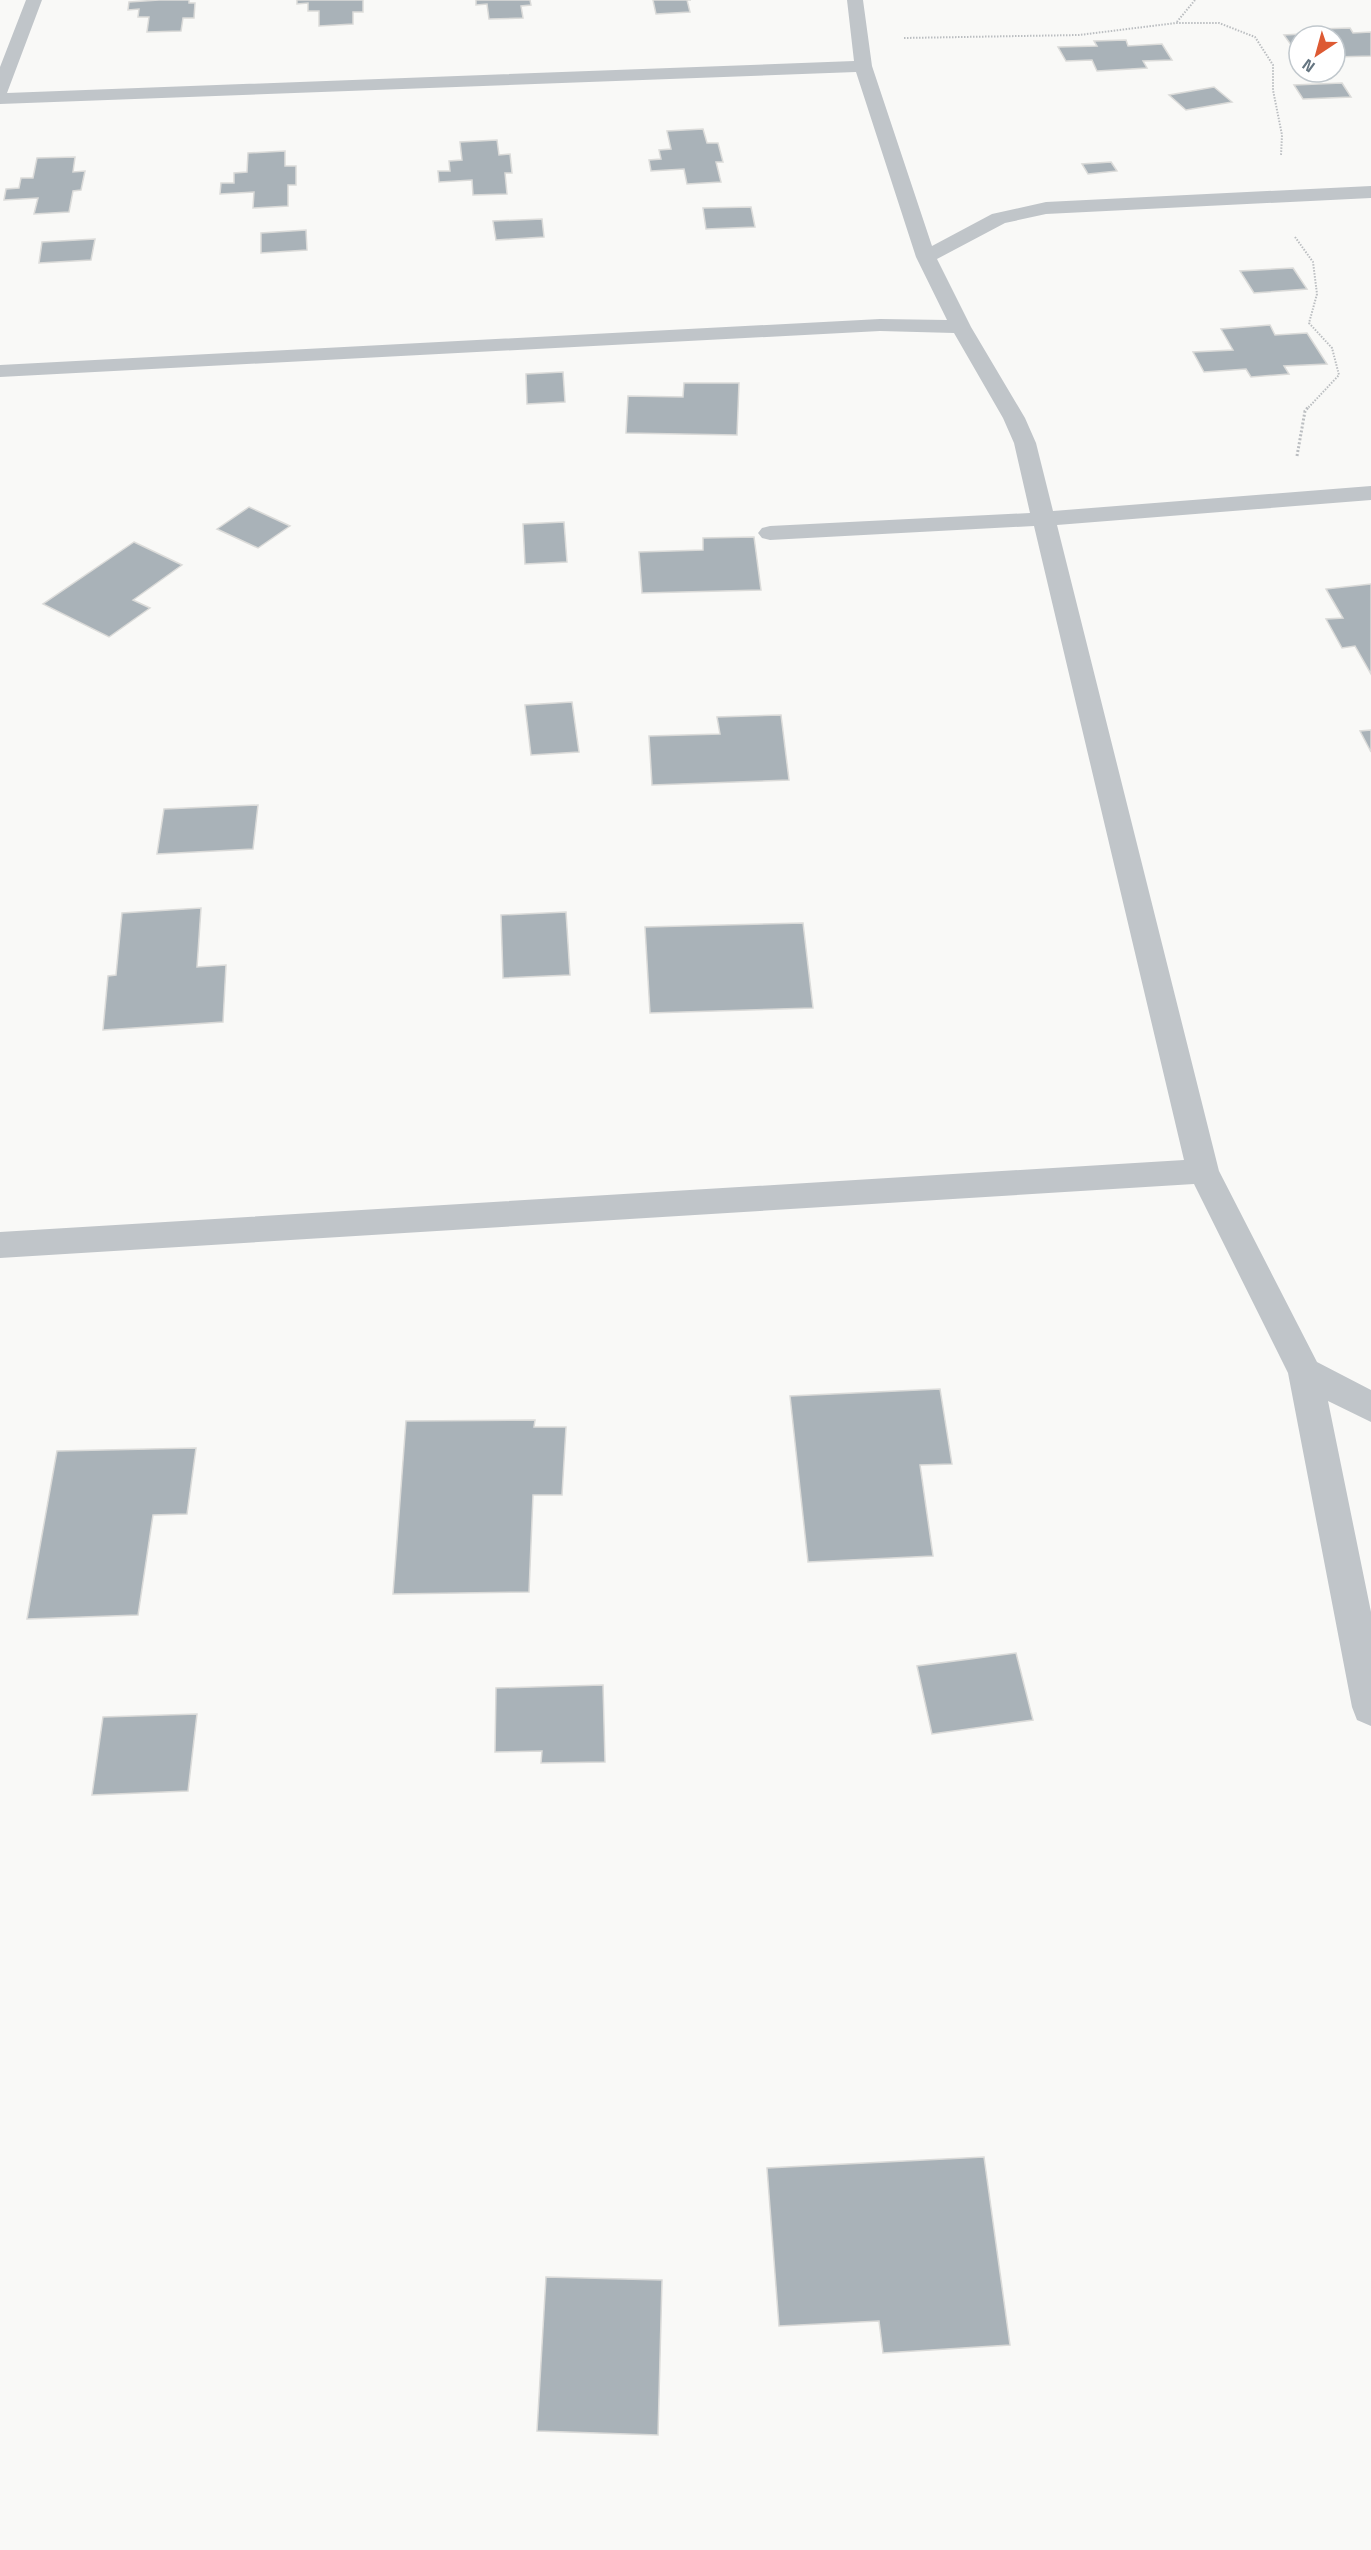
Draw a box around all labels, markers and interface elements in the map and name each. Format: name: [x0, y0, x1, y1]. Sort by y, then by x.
north arrow: [1287, 24, 1347, 84]
text: N: [1297, 53, 1320, 79]

